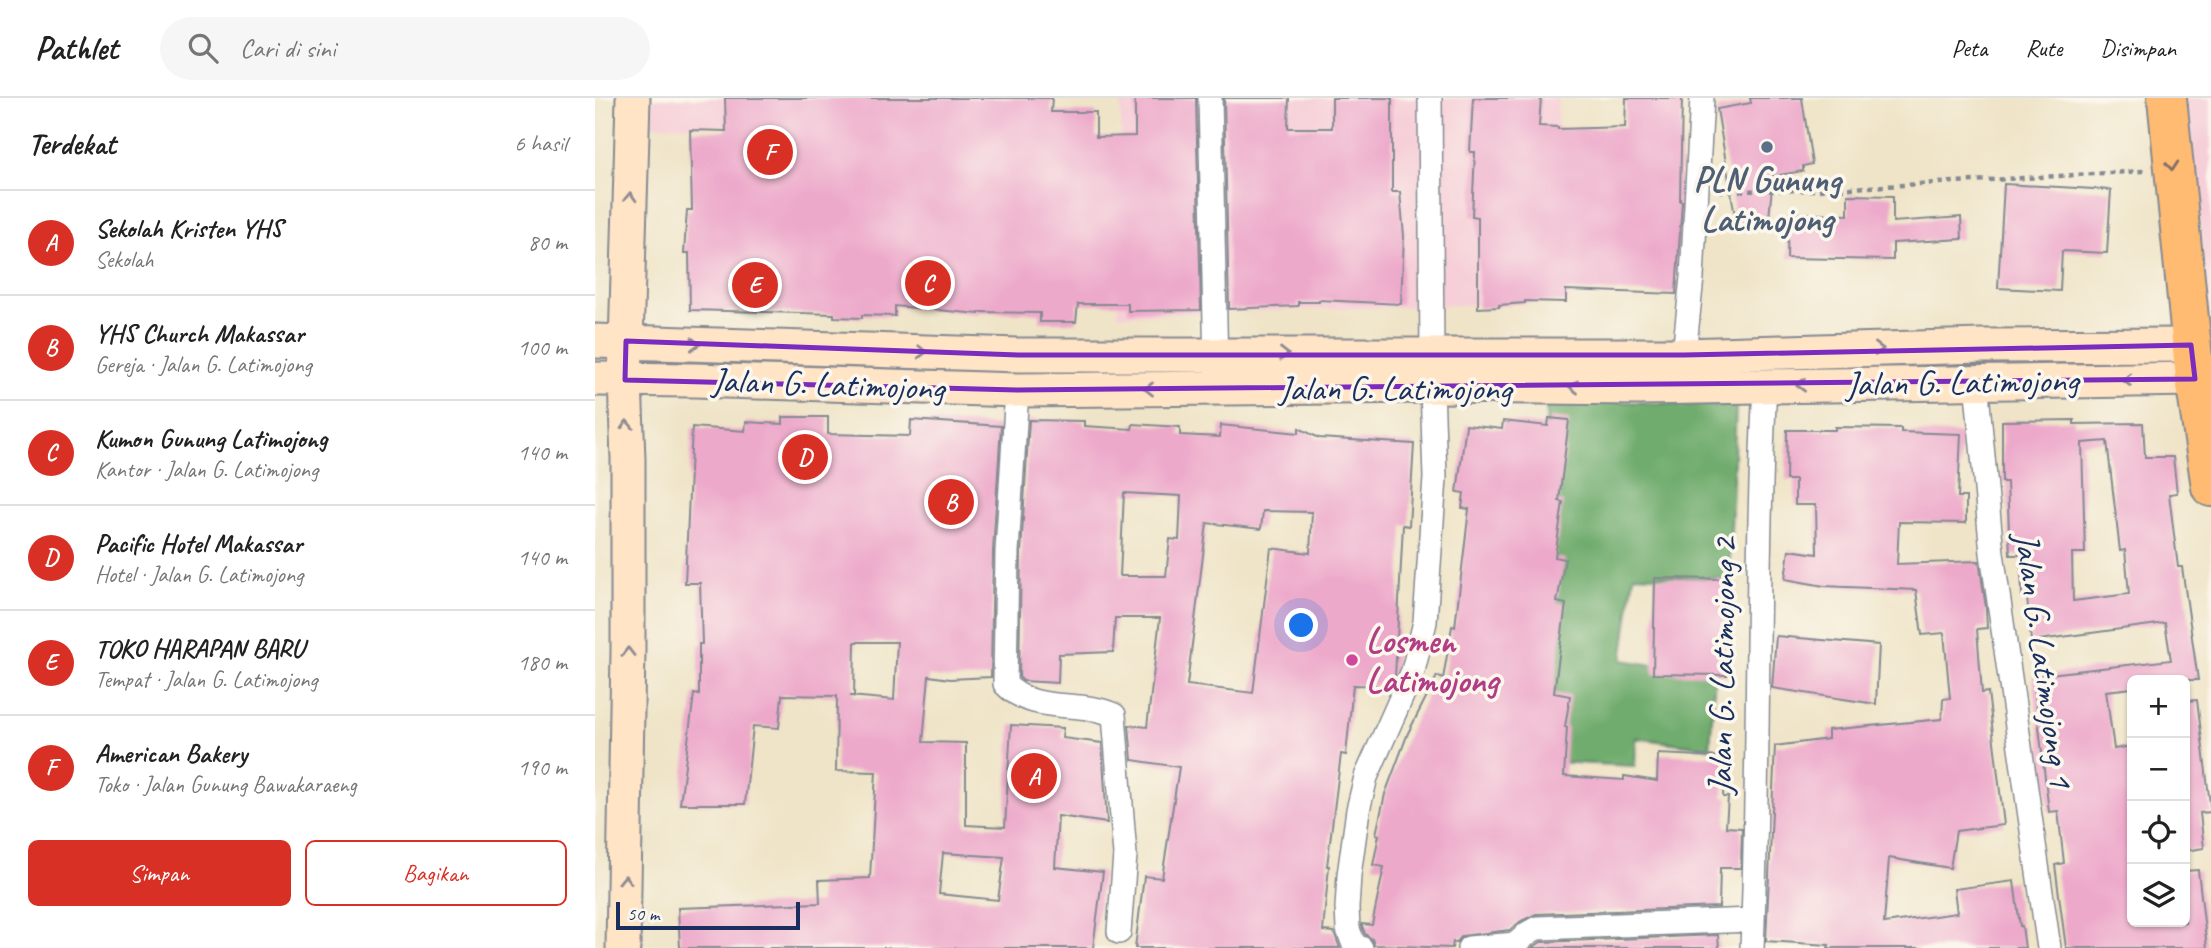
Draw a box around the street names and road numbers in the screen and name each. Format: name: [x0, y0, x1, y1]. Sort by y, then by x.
street label: Jalan G. Latimojong: [709, 357, 948, 411]
street label: Jalan G. Latimojong: [1843, 357, 2081, 407]
street label: Jalan G. Latimojong: [1277, 366, 1514, 411]
street label: Jalan G. Latimojong 1: [2004, 528, 2084, 792]
street label: Jalan G. Latimojong 2: [1697, 534, 1747, 797]

